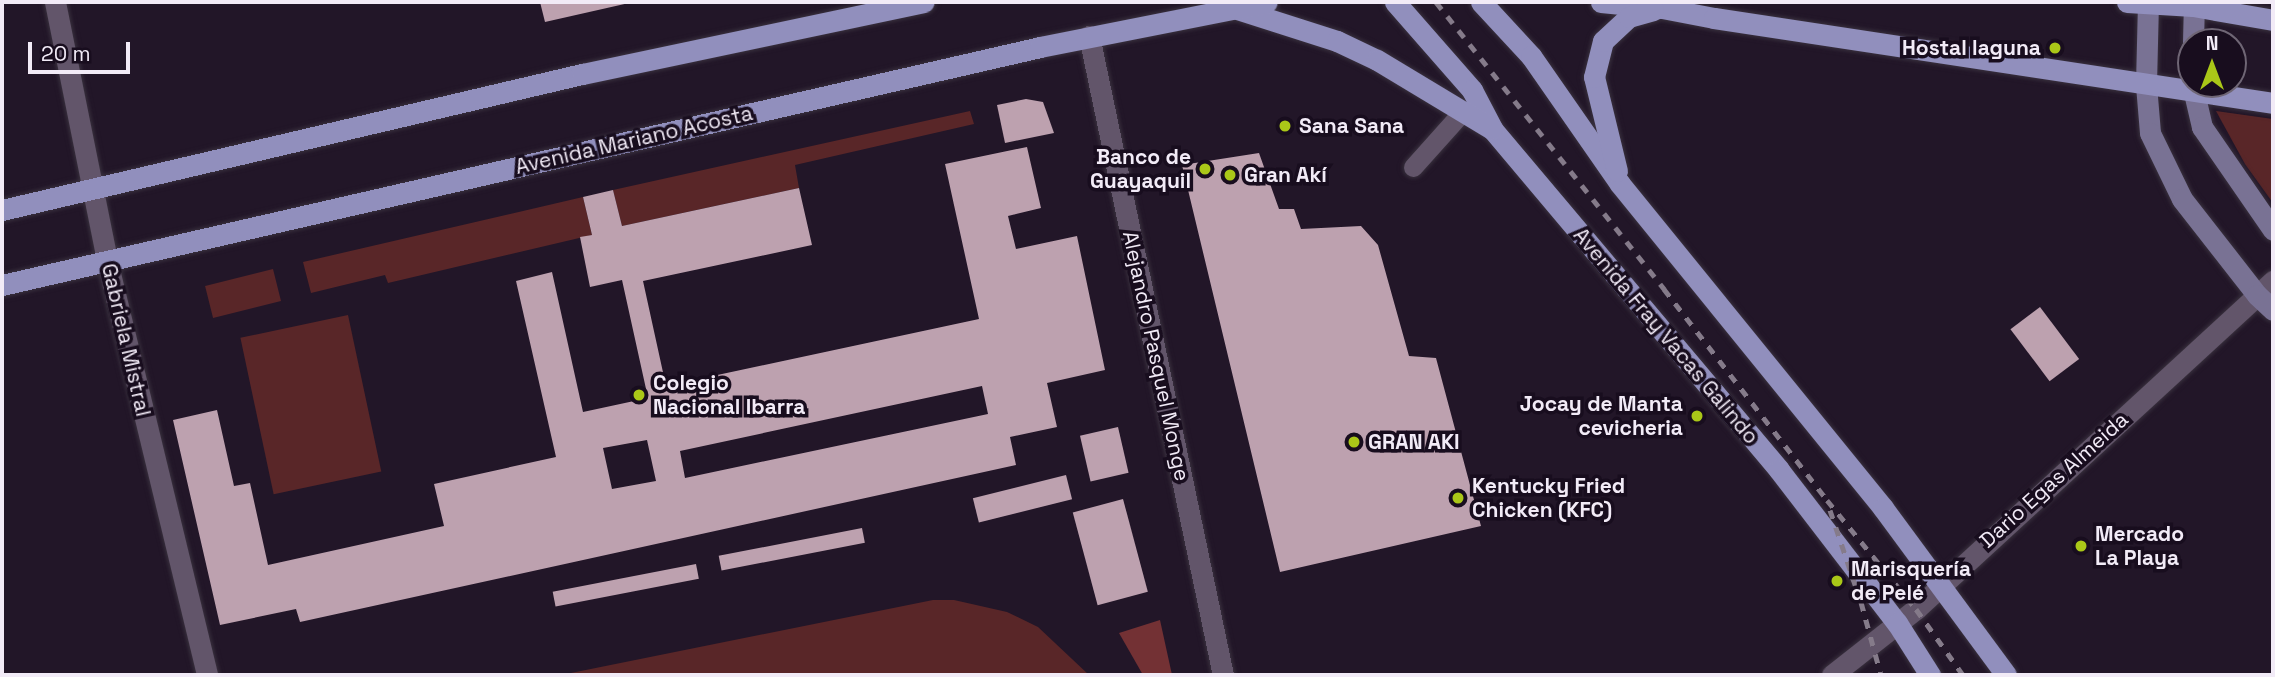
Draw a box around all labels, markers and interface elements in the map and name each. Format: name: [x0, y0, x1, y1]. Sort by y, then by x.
scale bar: [32, 28, 133, 72]
north arrow: [2177, 28, 2247, 98]
text: N: [2206, 31, 2218, 56]
place label: Hostal laguna: [1902, 35, 2041, 61]
text: 20 m: [41, 40, 91, 67]
marker: Hostal laguna: [2047, 40, 2063, 56]
street label: Avenida Mariano Acosta: [513, 100, 755, 180]
place label: Sana Sana: [1299, 113, 1404, 139]
marker: Sana Sana: [1277, 118, 1293, 134]
place label: Banco de Guayaquil: [1090, 144, 1191, 194]
marker: Banco de Guayaquil: [1197, 161, 1213, 177]
place label: Gran Akí: [1244, 162, 1327, 188]
marker: Gran Akí: [1222, 167, 1238, 183]
street label: Avenida Fray Vacas Galindo: [1568, 223, 1764, 449]
street label: Alejandro Pasquel Monge: [1117, 229, 1195, 483]
street label: Gabriela Mistral: [96, 261, 156, 419]
place label: Colegio Nacional Ibarra: [653, 370, 805, 420]
marker: Colegio Nacional Ibarra: [631, 387, 647, 403]
place label: Jocay de Manta cevicheria: [1520, 391, 1683, 441]
street label: Dario Egas Almeida: [1975, 407, 2133, 553]
marker: Jocay de Manta cevicheria: [1689, 408, 1705, 424]
place label: GRAN AKI: [1368, 429, 1460, 455]
marker: GRAN AKI: [1346, 434, 1362, 450]
place label: Kentucky Fried Chicken (KFC): [1472, 473, 1625, 523]
marker: Kentucky Fried Chicken (KFC): [1450, 490, 1466, 506]
place label: Mercado La Playa: [2095, 521, 2184, 571]
marker: Mercado La Playa: [2073, 538, 2089, 554]
place label: Marisquería de Pelé: [1851, 556, 1971, 606]
marker: Marisquería de Pelé: [1829, 573, 1845, 589]

